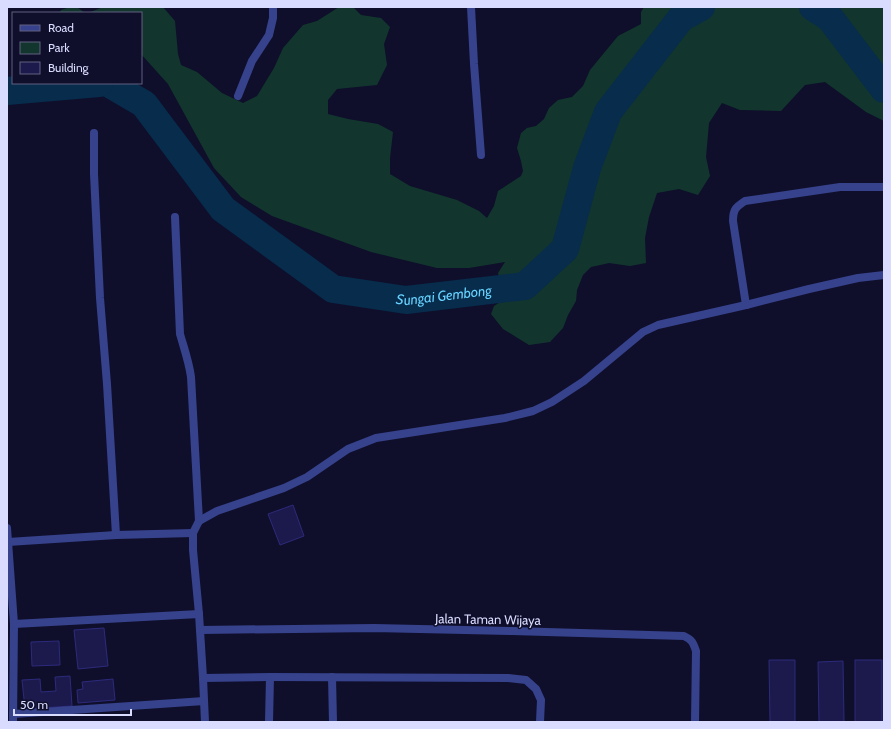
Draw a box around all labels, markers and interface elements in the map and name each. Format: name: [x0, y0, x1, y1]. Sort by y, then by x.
legend: [12, 12, 142, 84]
text: Road: [48, 20, 74, 35]
text: Park: [48, 40, 70, 55]
text: Building: [48, 60, 90, 75]
water label: Sungai Gembong: [395, 281, 493, 309]
street label: Jalan Taman Wijaya: [434, 610, 542, 629]
scale bar: [14, 691, 131, 717]
text: 50 m: [20, 697, 48, 712]

